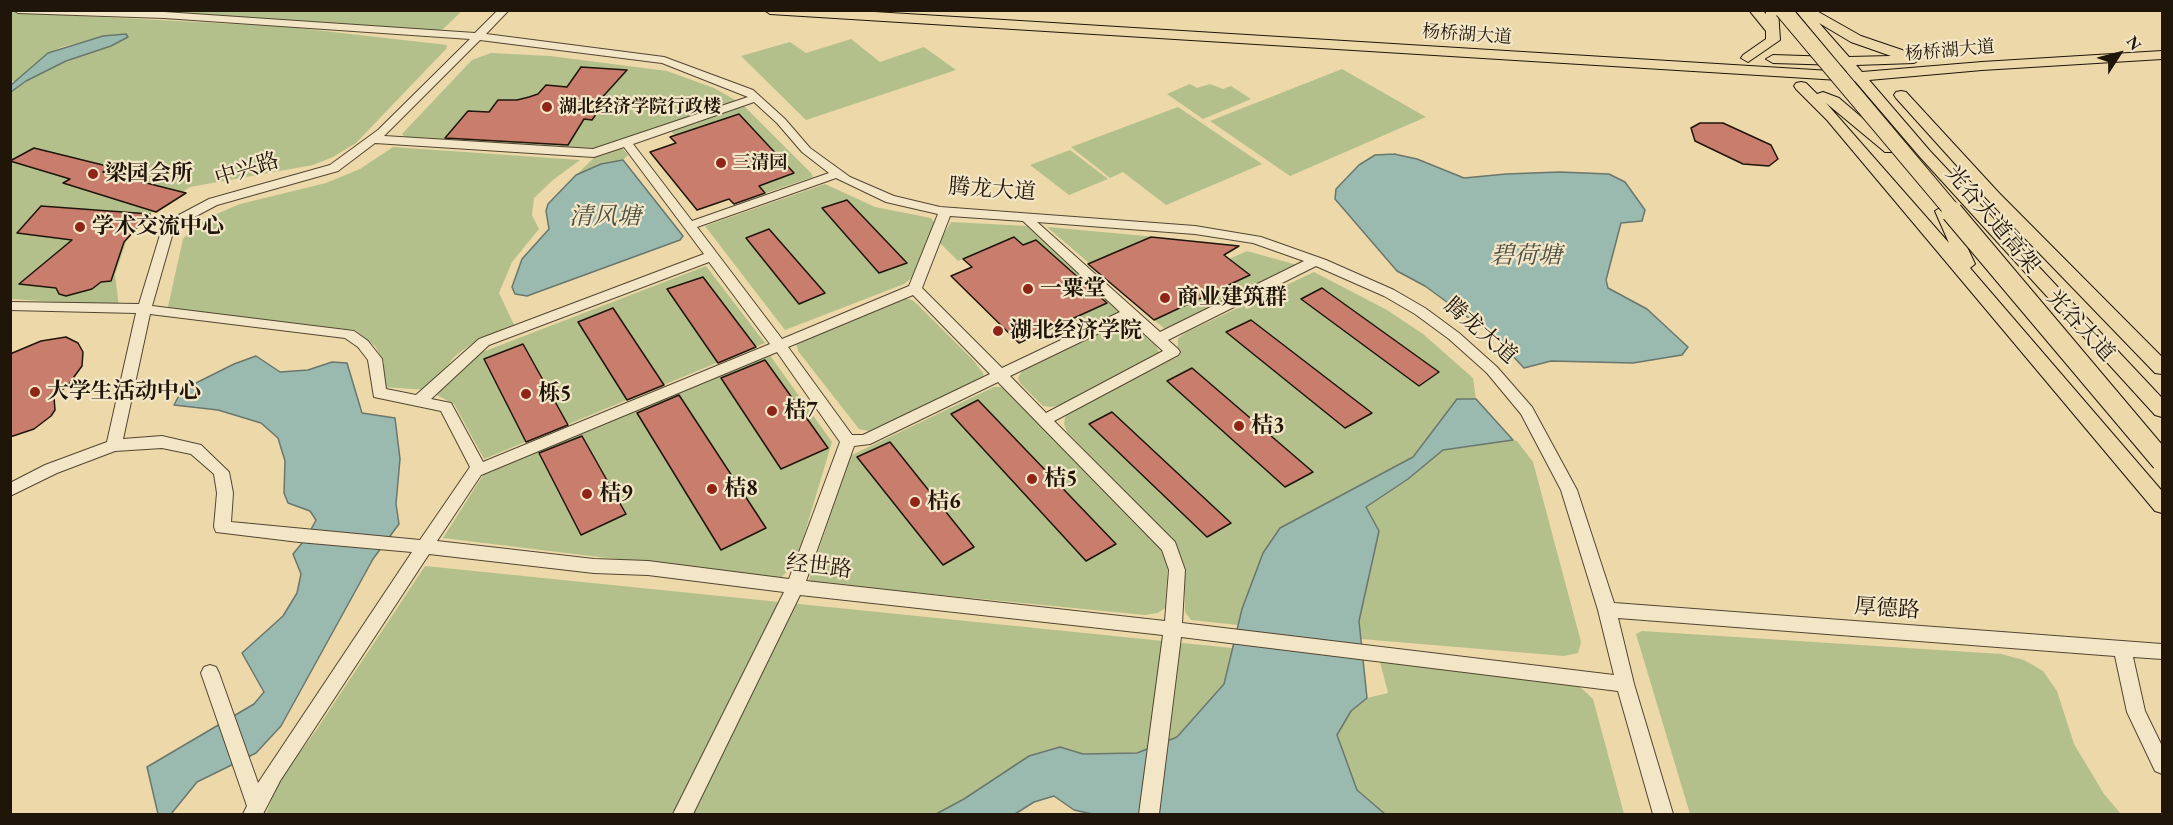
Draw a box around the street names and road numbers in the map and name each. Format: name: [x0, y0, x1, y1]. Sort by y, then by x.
street label: 杨桥湖大道: [1421, 21, 1513, 49]
street label: 杨桥湖大道: [1904, 36, 1996, 66]
street label: 中兴路: [212, 148, 282, 192]
street label: 光谷大道高架: [1939, 161, 2045, 279]
street label: 腾龙大道: [947, 174, 1037, 206]
street label: 光谷大道: [2040, 285, 2120, 367]
street label: 腾龙大道: [1438, 292, 1522, 370]
street label: 经世路: [785, 550, 853, 584]
street label: 厚德路: [1853, 594, 1921, 624]

